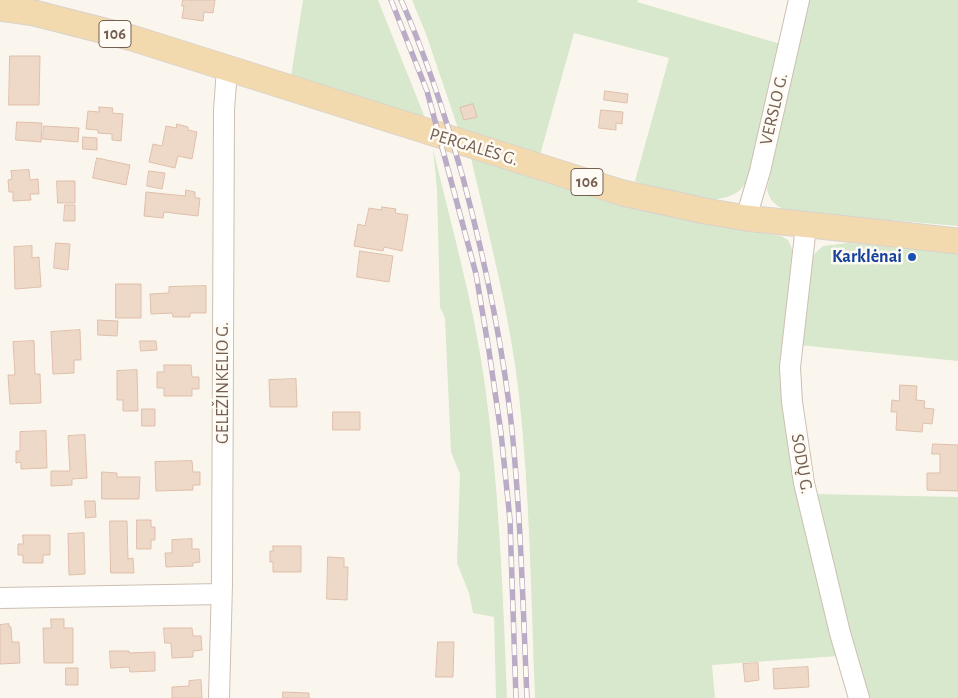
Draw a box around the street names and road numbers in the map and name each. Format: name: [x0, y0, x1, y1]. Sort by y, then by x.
road number: 106: [99, 20, 131, 48]
street label: VERSLO G.: [755, 71, 793, 147]
street label: PERGALĖS G.: [427, 123, 521, 171]
road number: 106: [571, 168, 603, 196]
street label: GELEŽINKELIO G.: [212, 322, 234, 444]
street label: SODŲ G.: [786, 432, 818, 496]

